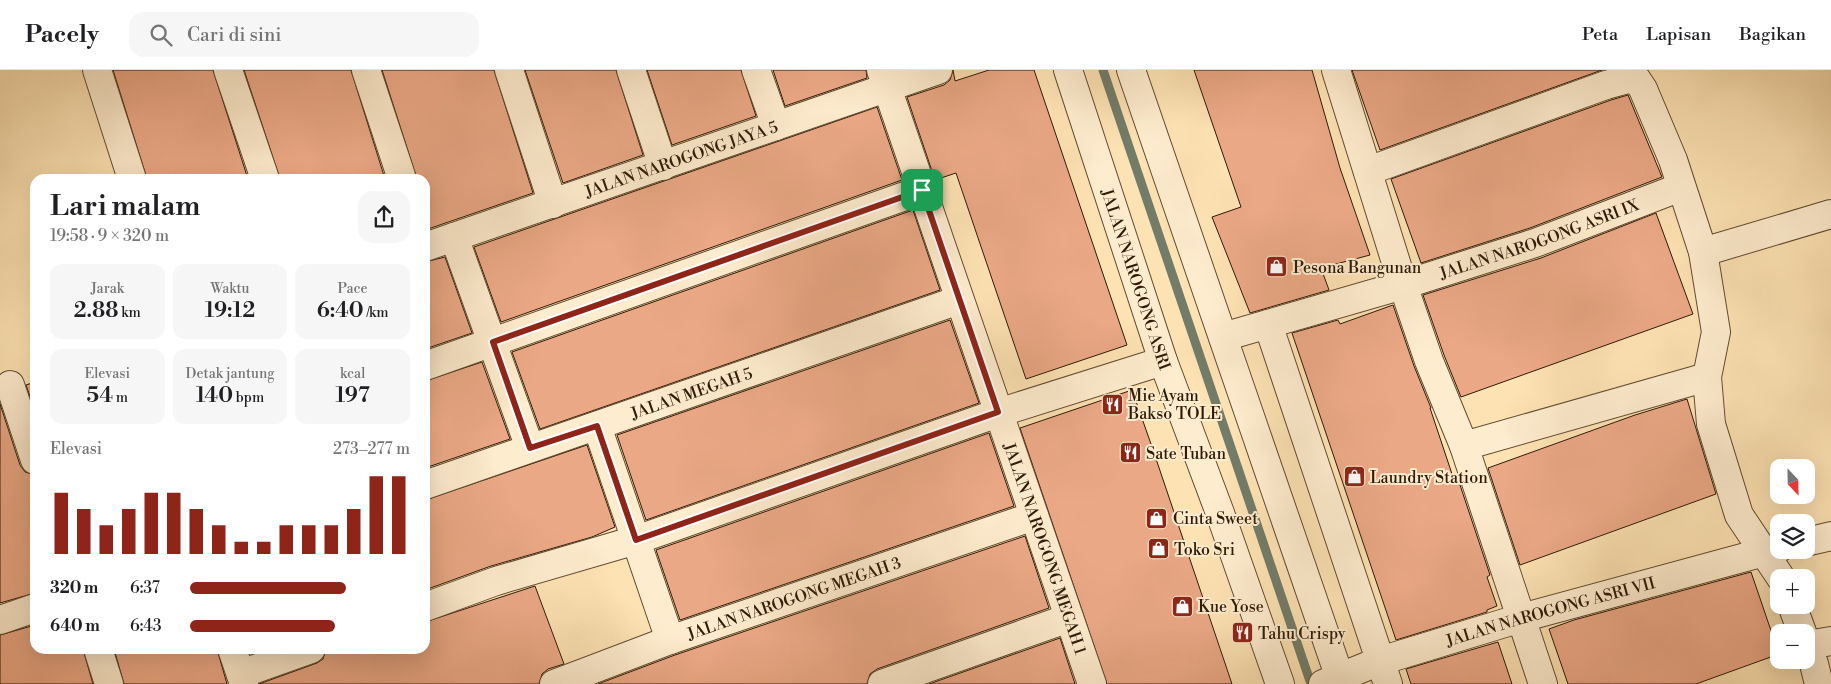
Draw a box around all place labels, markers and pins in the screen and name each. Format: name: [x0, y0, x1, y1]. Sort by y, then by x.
pin: [901, 169, 943, 211]
shop icon: Pesona Bangunan: [1265, 255, 1289, 279]
place label: Pesona Bangunan: [1293, 258, 1422, 278]
place label: Mie Ayam Bakso TOLE: [1127, 386, 1221, 424]
restaurant icon: Mie Ayam Bakso TOLE: [1100, 392, 1124, 416]
restaurant icon: Sate Tuban: [1118, 441, 1142, 465]
place label: Sate Tuban: [1146, 444, 1226, 464]
shop icon: Laundry Station: [1342, 465, 1366, 489]
place label: Laundry Station: [1370, 468, 1488, 488]
shop icon: Cinta Sweet: [1145, 506, 1169, 530]
place label: Cinta Sweet: [1173, 509, 1258, 529]
shop icon: Toko Sri: [1146, 537, 1170, 561]
place label: Toko Sri: [1174, 540, 1235, 560]
shop icon: Kue Yose: [1170, 594, 1194, 618]
place label: Kue Yose: [1198, 597, 1264, 617]
restaurant icon: Tahu Crispy: [1230, 621, 1254, 645]
place label: Tahu Crispy: [1258, 624, 1346, 644]

